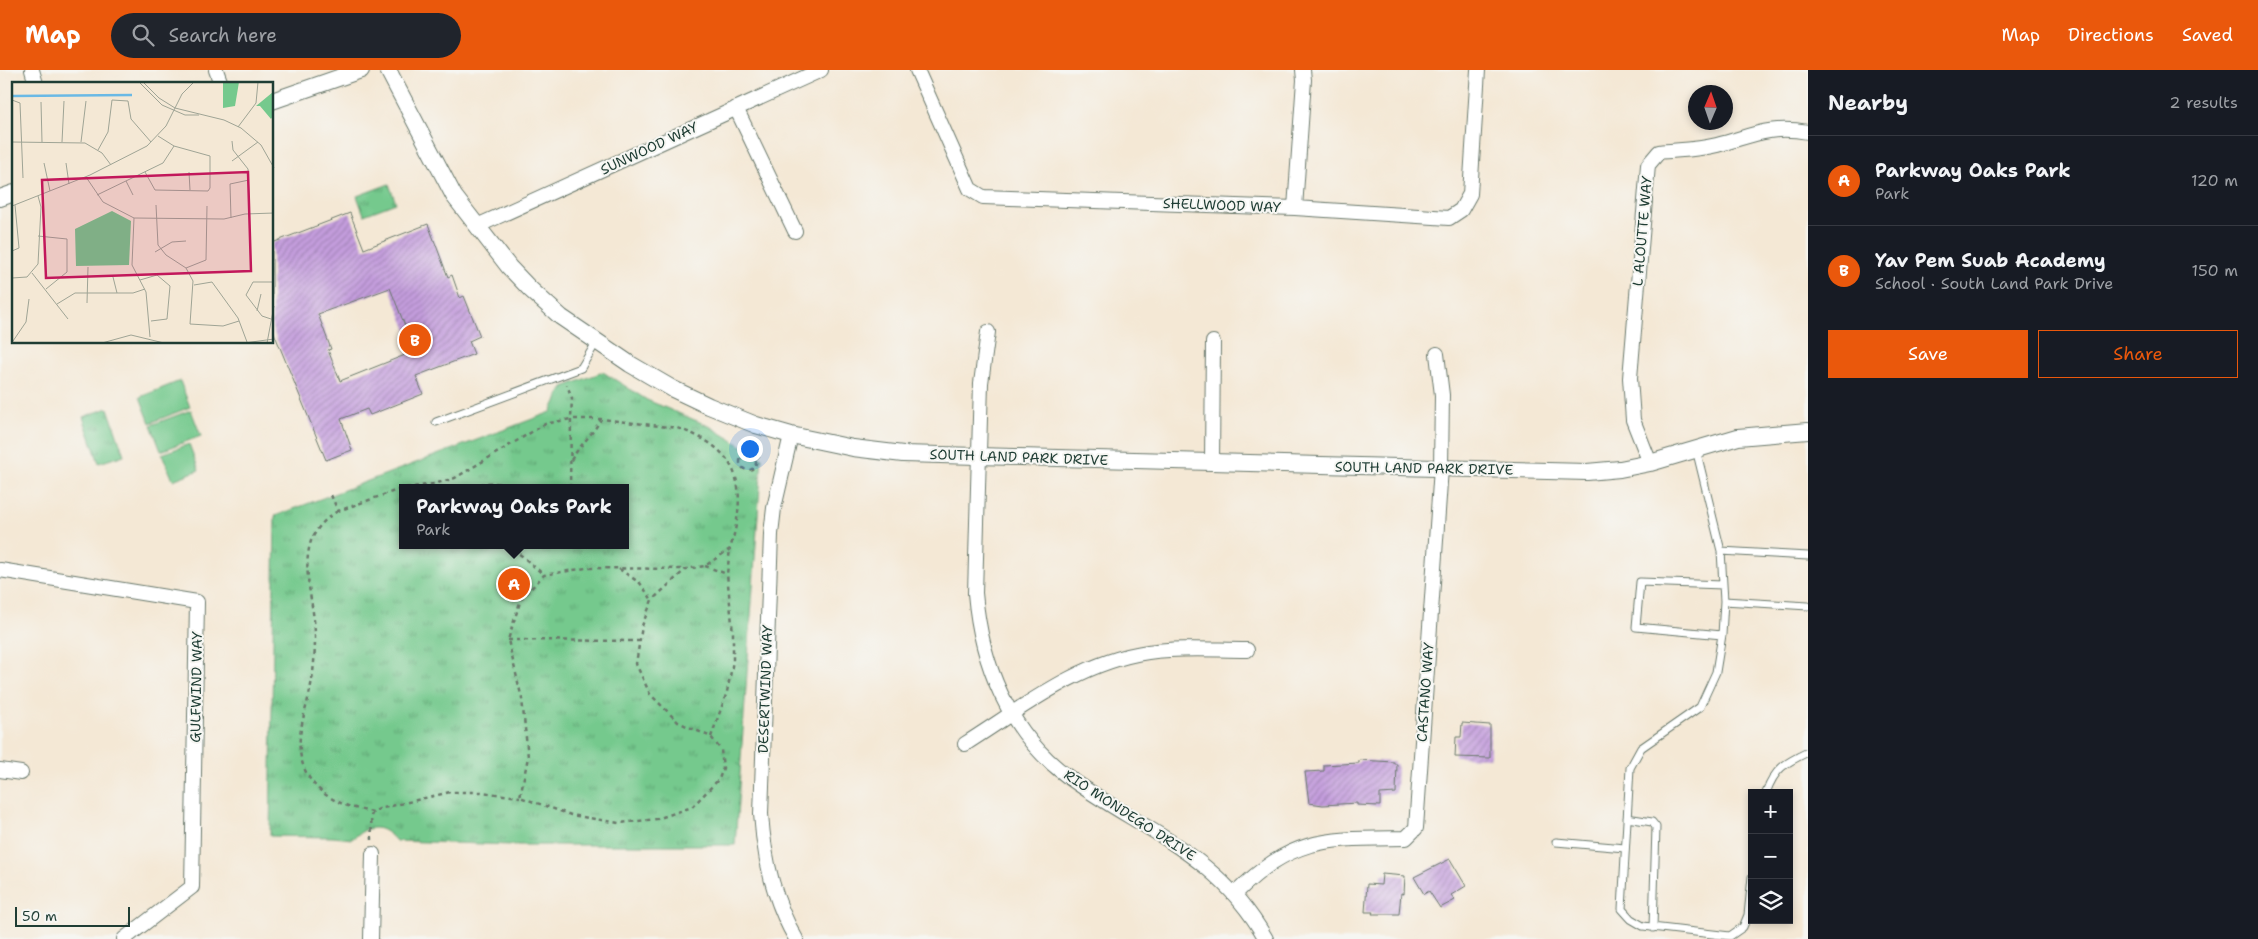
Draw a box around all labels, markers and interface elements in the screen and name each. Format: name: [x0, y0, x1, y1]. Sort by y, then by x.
search box: [111, 13, 461, 58]
text: Map: [25, 19, 81, 51]
icon: search: [129, 21, 157, 49]
text: Search here: [169, 23, 277, 48]
text: Map: [2002, 23, 2040, 47]
text: Directions: [2068, 23, 2154, 47]
text: Saved: [2182, 23, 2233, 47]
inset map: [12, 82, 274, 344]
north arrow: [1688, 85, 1733, 130]
text: Nearby: [1828, 89, 1908, 117]
text: 2 results: [2169, 92, 2238, 113]
street label: SUNWOOD WAY: [597, 117, 701, 179]
text: Parkway Oaks Park: [1875, 158, 2071, 183]
text: A: [1838, 170, 1850, 191]
text: 120 m: [2191, 170, 2238, 191]
street label: L ALOUTTE WAY: [1628, 175, 1656, 287]
text: Park: [1875, 183, 1909, 204]
street label: SHELLWOOD WAY: [1163, 194, 1282, 216]
text: Yav Pem Suab Academy: [1875, 248, 2106, 273]
text: B: [1839, 260, 1849, 281]
text: 150 m: [2191, 260, 2238, 281]
text: School · South Land Park Drive: [1875, 273, 2113, 294]
pin: B: [399, 321, 431, 359]
button: Save: [1828, 330, 2028, 378]
button: Share: [2038, 330, 2238, 378]
your location: [737, 436, 763, 462]
street label: SOUTH LAND PARK DRIVE: [929, 445, 1109, 469]
street label: SOUTH LAND PARK DRIVE: [1335, 457, 1514, 479]
popup: [399, 484, 629, 549]
text: Parkway Oaks Park: [416, 494, 612, 519]
text: Park: [416, 519, 451, 540]
pin: A: [498, 565, 530, 603]
street label: DESERTWIND WAY: [754, 624, 776, 754]
street label: GULFWIND WAY: [186, 631, 206, 743]
street label: CASTANO WAY: [1413, 641, 1437, 742]
street label: RIO MONDEGO DRIVE: [1060, 765, 1200, 865]
map controls: [1748, 789, 1793, 924]
button: +: [1748, 789, 1793, 834]
button: −: [1748, 834, 1793, 879]
button: layers: [1748, 879, 1793, 924]
scale bar: [15, 904, 130, 927]
text: 50 m: [22, 907, 57, 925]

